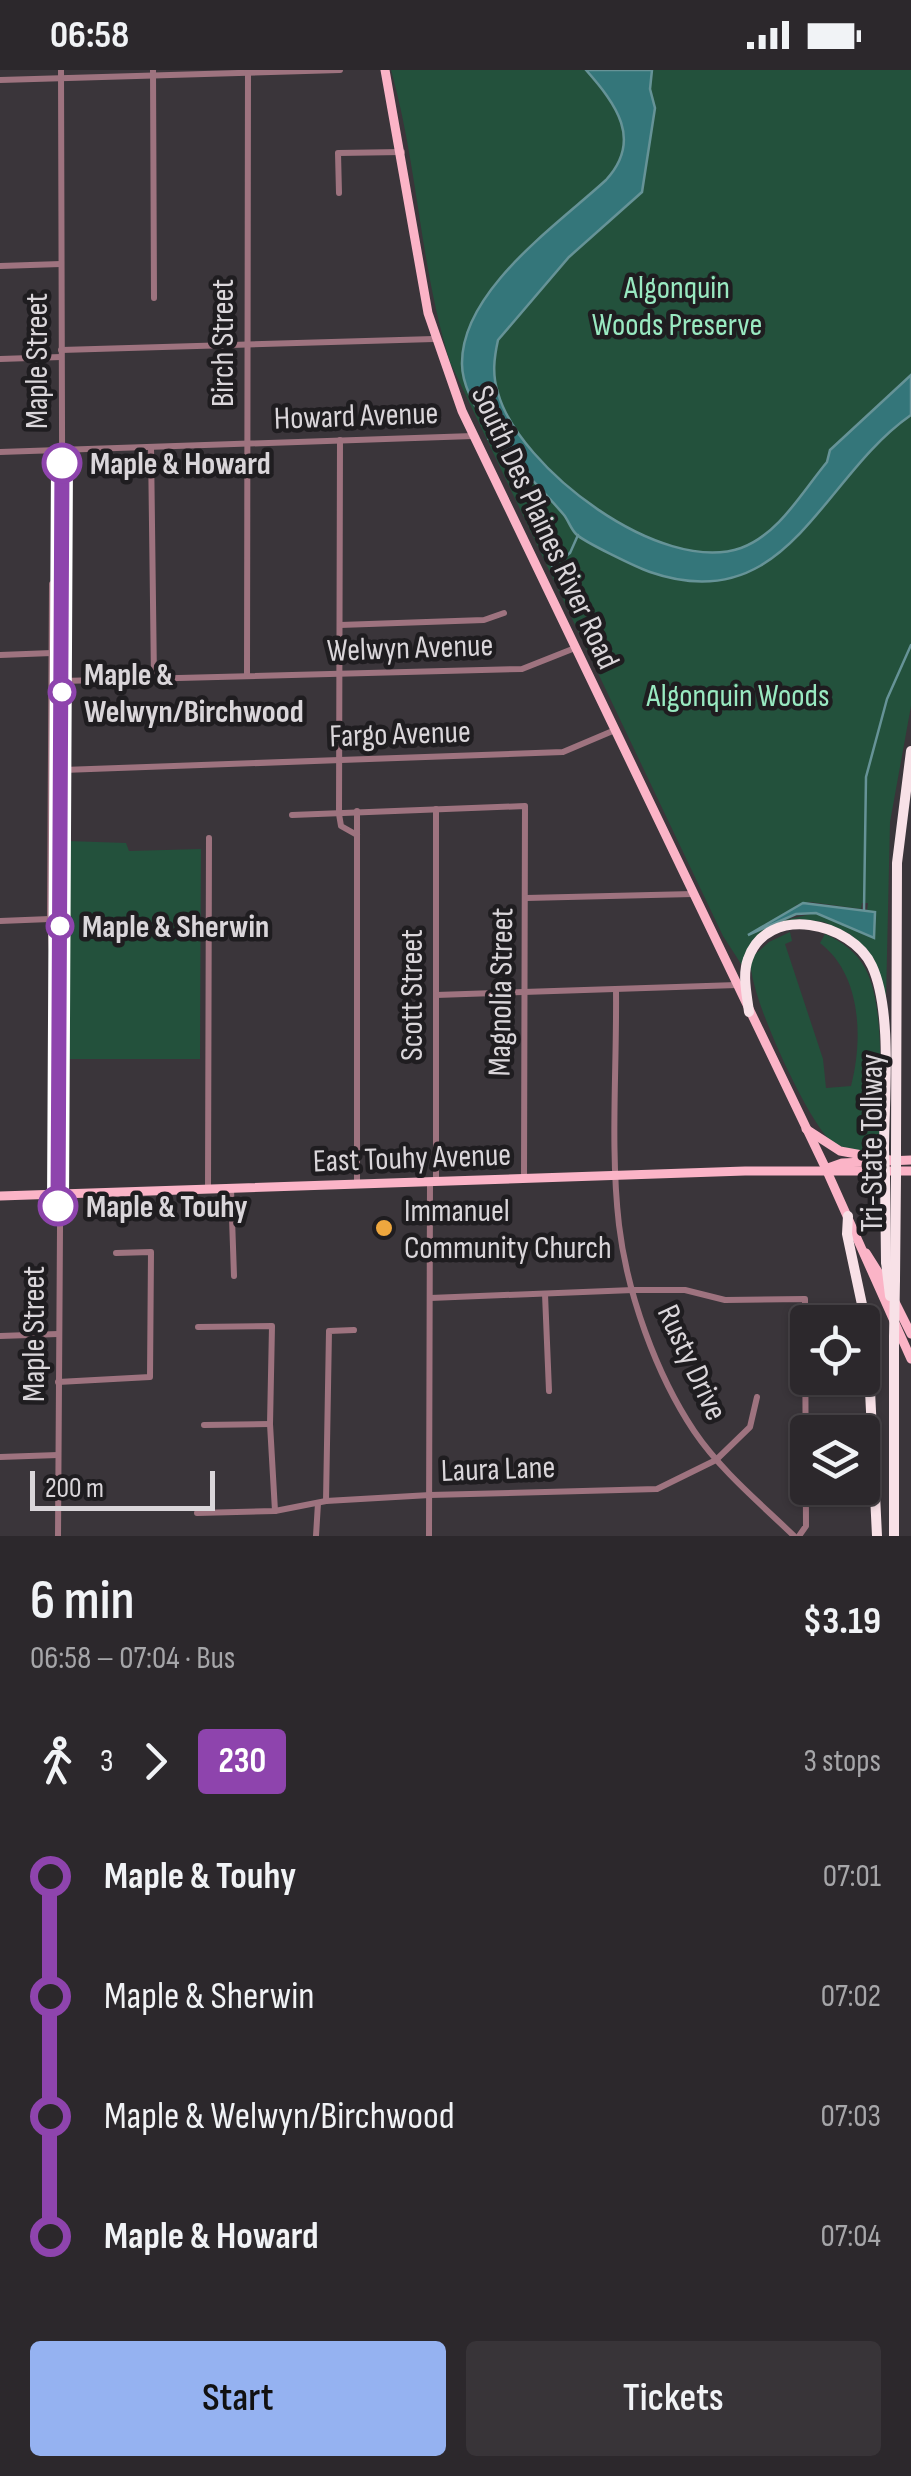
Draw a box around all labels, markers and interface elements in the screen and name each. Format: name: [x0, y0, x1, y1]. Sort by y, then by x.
text: 06:58: [50, 13, 129, 58]
park label: Algonquin Woods Preserve: [592, 269, 762, 345]
street label: Birch Street: [204, 279, 243, 407]
street label: Maple Street: [18, 293, 57, 429]
street label: South Des Plaines River Road: [462, 380, 627, 676]
street label: Howard Avenue: [273, 394, 439, 439]
marker: Maple & Howard: [43, 444, 81, 482]
place label: Maple & Howard: [90, 445, 271, 484]
street label: Welwyn Avenue: [326, 626, 494, 671]
place label: Maple & Welwyn/Birchwood: [84, 656, 304, 732]
park label: Algonquin Woods: [646, 677, 829, 716]
marker: Maple & Welwyn/Birchwood: [49, 679, 75, 705]
street label: Fargo Avenue: [329, 713, 471, 756]
street label: Magnolia Street: [481, 907, 522, 1077]
place label: Maple & Sherwin: [82, 908, 269, 947]
marker: Maple & Sherwin: [47, 913, 73, 939]
street label: Scott Street: [393, 929, 432, 1061]
street label: Tri-State Tollway: [853, 1054, 892, 1232]
street label: East Touhy Avenue: [312, 1136, 512, 1181]
marker: Maple & Touhy: [39, 1187, 77, 1225]
place label: Maple & Touhy: [86, 1188, 248, 1227]
place label: Immanuel Community Church: [404, 1192, 612, 1268]
marker: Immanuel Community Church: [373, 1217, 395, 1239]
street label: Maple Street: [15, 1266, 54, 1402]
street label: Rusty Drive: [648, 1299, 735, 1427]
map controls: [790, 1305, 880, 1505]
button: locate: [790, 1305, 880, 1395]
button: layers: [790, 1415, 880, 1505]
street label: Laura Lane: [440, 1448, 556, 1491]
scale bar: [30, 1466, 215, 1510]
text: 200 m: [45, 1472, 104, 1505]
text: 6 min: [30, 1568, 135, 1635]
text: $3.19: [803, 1599, 881, 1644]
text: 06:58 – 07:04 · Bus: [30, 1639, 235, 1678]
icon: walk: [30, 1734, 85, 1789]
icon: forward: [128, 1734, 183, 1789]
text: 230: [218, 1740, 266, 1783]
text: 3: [100, 1742, 113, 1781]
text: 3 stops: [803, 1742, 881, 1781]
text: Maple & Touhy: [104, 1854, 296, 1899]
text: 07:01: [823, 1857, 881, 1896]
text: Maple & Sherwin: [104, 1974, 314, 2019]
text: 07:02: [821, 1977, 881, 2016]
text: Maple & Welwyn/Birchwood: [104, 2094, 455, 2139]
text: 07:03: [821, 2097, 881, 2136]
text: Maple & Howard: [104, 2214, 319, 2259]
text: 07:04: [821, 2217, 881, 2256]
button: Start: [30, 2341, 446, 2456]
button: Tickets: [466, 2341, 881, 2456]

